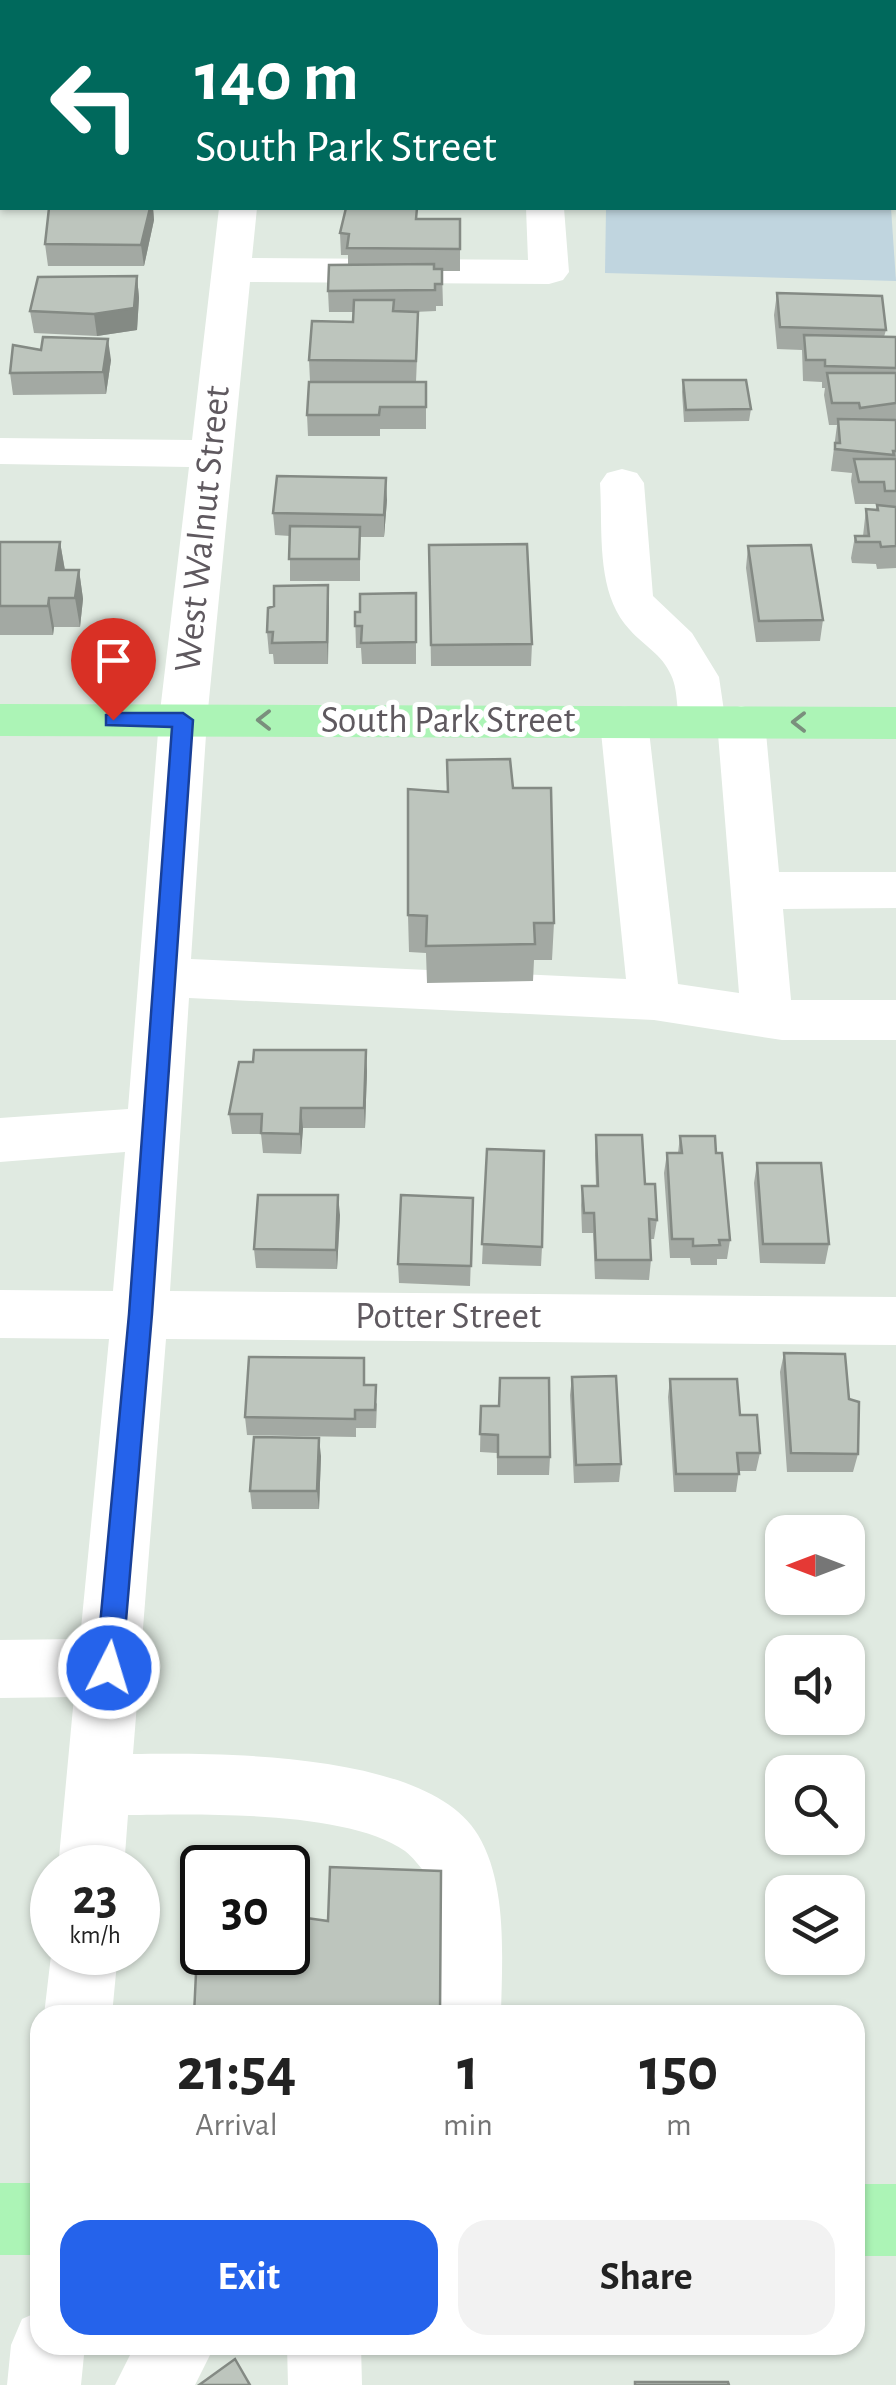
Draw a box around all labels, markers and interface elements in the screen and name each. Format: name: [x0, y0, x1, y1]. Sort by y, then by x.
icon: left: [30, 40, 160, 170]
text: 140 m: [195, 43, 359, 113]
text: South Park Street: [195, 125, 497, 170]
street label: West Walnut Street: [169, 384, 237, 674]
pin: [71, 618, 156, 721]
icon: arrive: [86, 633, 141, 688]
street label: South Park Street: [321, 702, 575, 740]
one-way arrow: [255, 709, 270, 731]
one-way arrow: [790, 712, 806, 733]
street label: Potter Street: [355, 1298, 541, 1336]
north arrow: [765, 1515, 865, 1615]
map controls: [765, 1515, 865, 1975]
position arrow: [57, 1616, 161, 1720]
button: sound: [765, 1635, 865, 1735]
button: search: [765, 1755, 865, 1855]
speed limit sign: 30: [180, 1845, 310, 1975]
text: 23: [72, 1873, 118, 1923]
button: layers: [765, 1875, 865, 1975]
text: km/h: [69, 1923, 121, 1948]
text: 21:54: [177, 2041, 296, 2101]
text: 1: [457, 2041, 479, 2101]
text: 150: [640, 2041, 718, 2101]
text: Arrival: [195, 2109, 278, 2141]
text: min: [443, 2109, 493, 2141]
text: m: [666, 2109, 692, 2141]
button: Exit: [60, 2220, 438, 2335]
button: Share: [458, 2220, 835, 2335]

